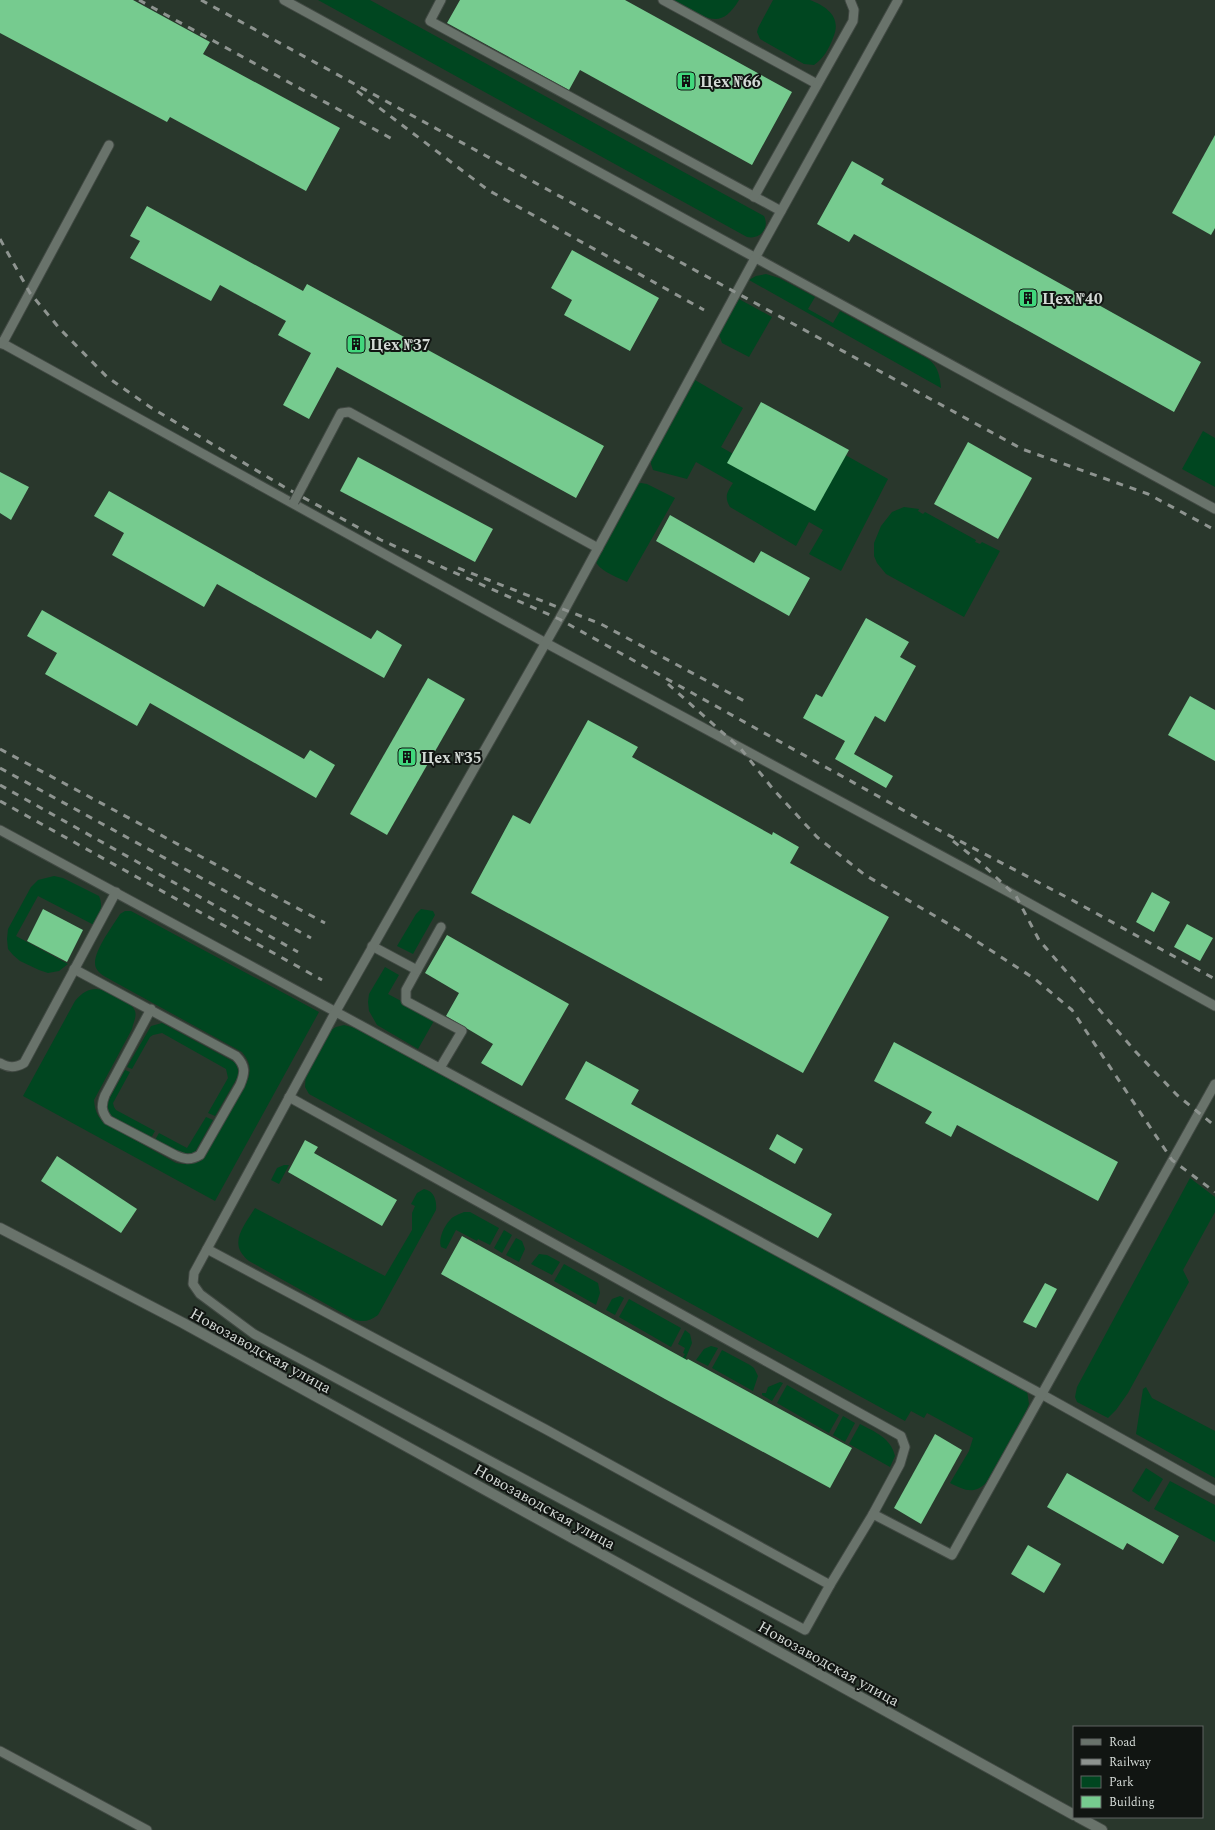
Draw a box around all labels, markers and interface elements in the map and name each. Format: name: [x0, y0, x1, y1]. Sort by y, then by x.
building icon: Цех №66: [675, 70, 697, 92]
place label: Цех №66: [700, 70, 761, 94]
building icon: Цех №40: [1017, 287, 1039, 309]
place label: Цех №40: [1042, 287, 1103, 311]
building icon: Цех №37: [345, 333, 367, 355]
place label: Цех №37: [370, 333, 431, 357]
building icon: Цех №35: [396, 746, 418, 768]
place label: Цех №35: [421, 746, 482, 770]
street label: Новозаводская улица: [185, 1302, 336, 1400]
street label: Новозаводская улица: [469, 1458, 620, 1556]
street label: Новозаводская улица: [753, 1615, 904, 1713]
legend: [1073, 1726, 1203, 1818]
text: Road: [1109, 1733, 1136, 1752]
text: Railway: [1109, 1753, 1152, 1772]
text: Park: [1109, 1773, 1134, 1792]
text: Building: [1109, 1793, 1155, 1812]

